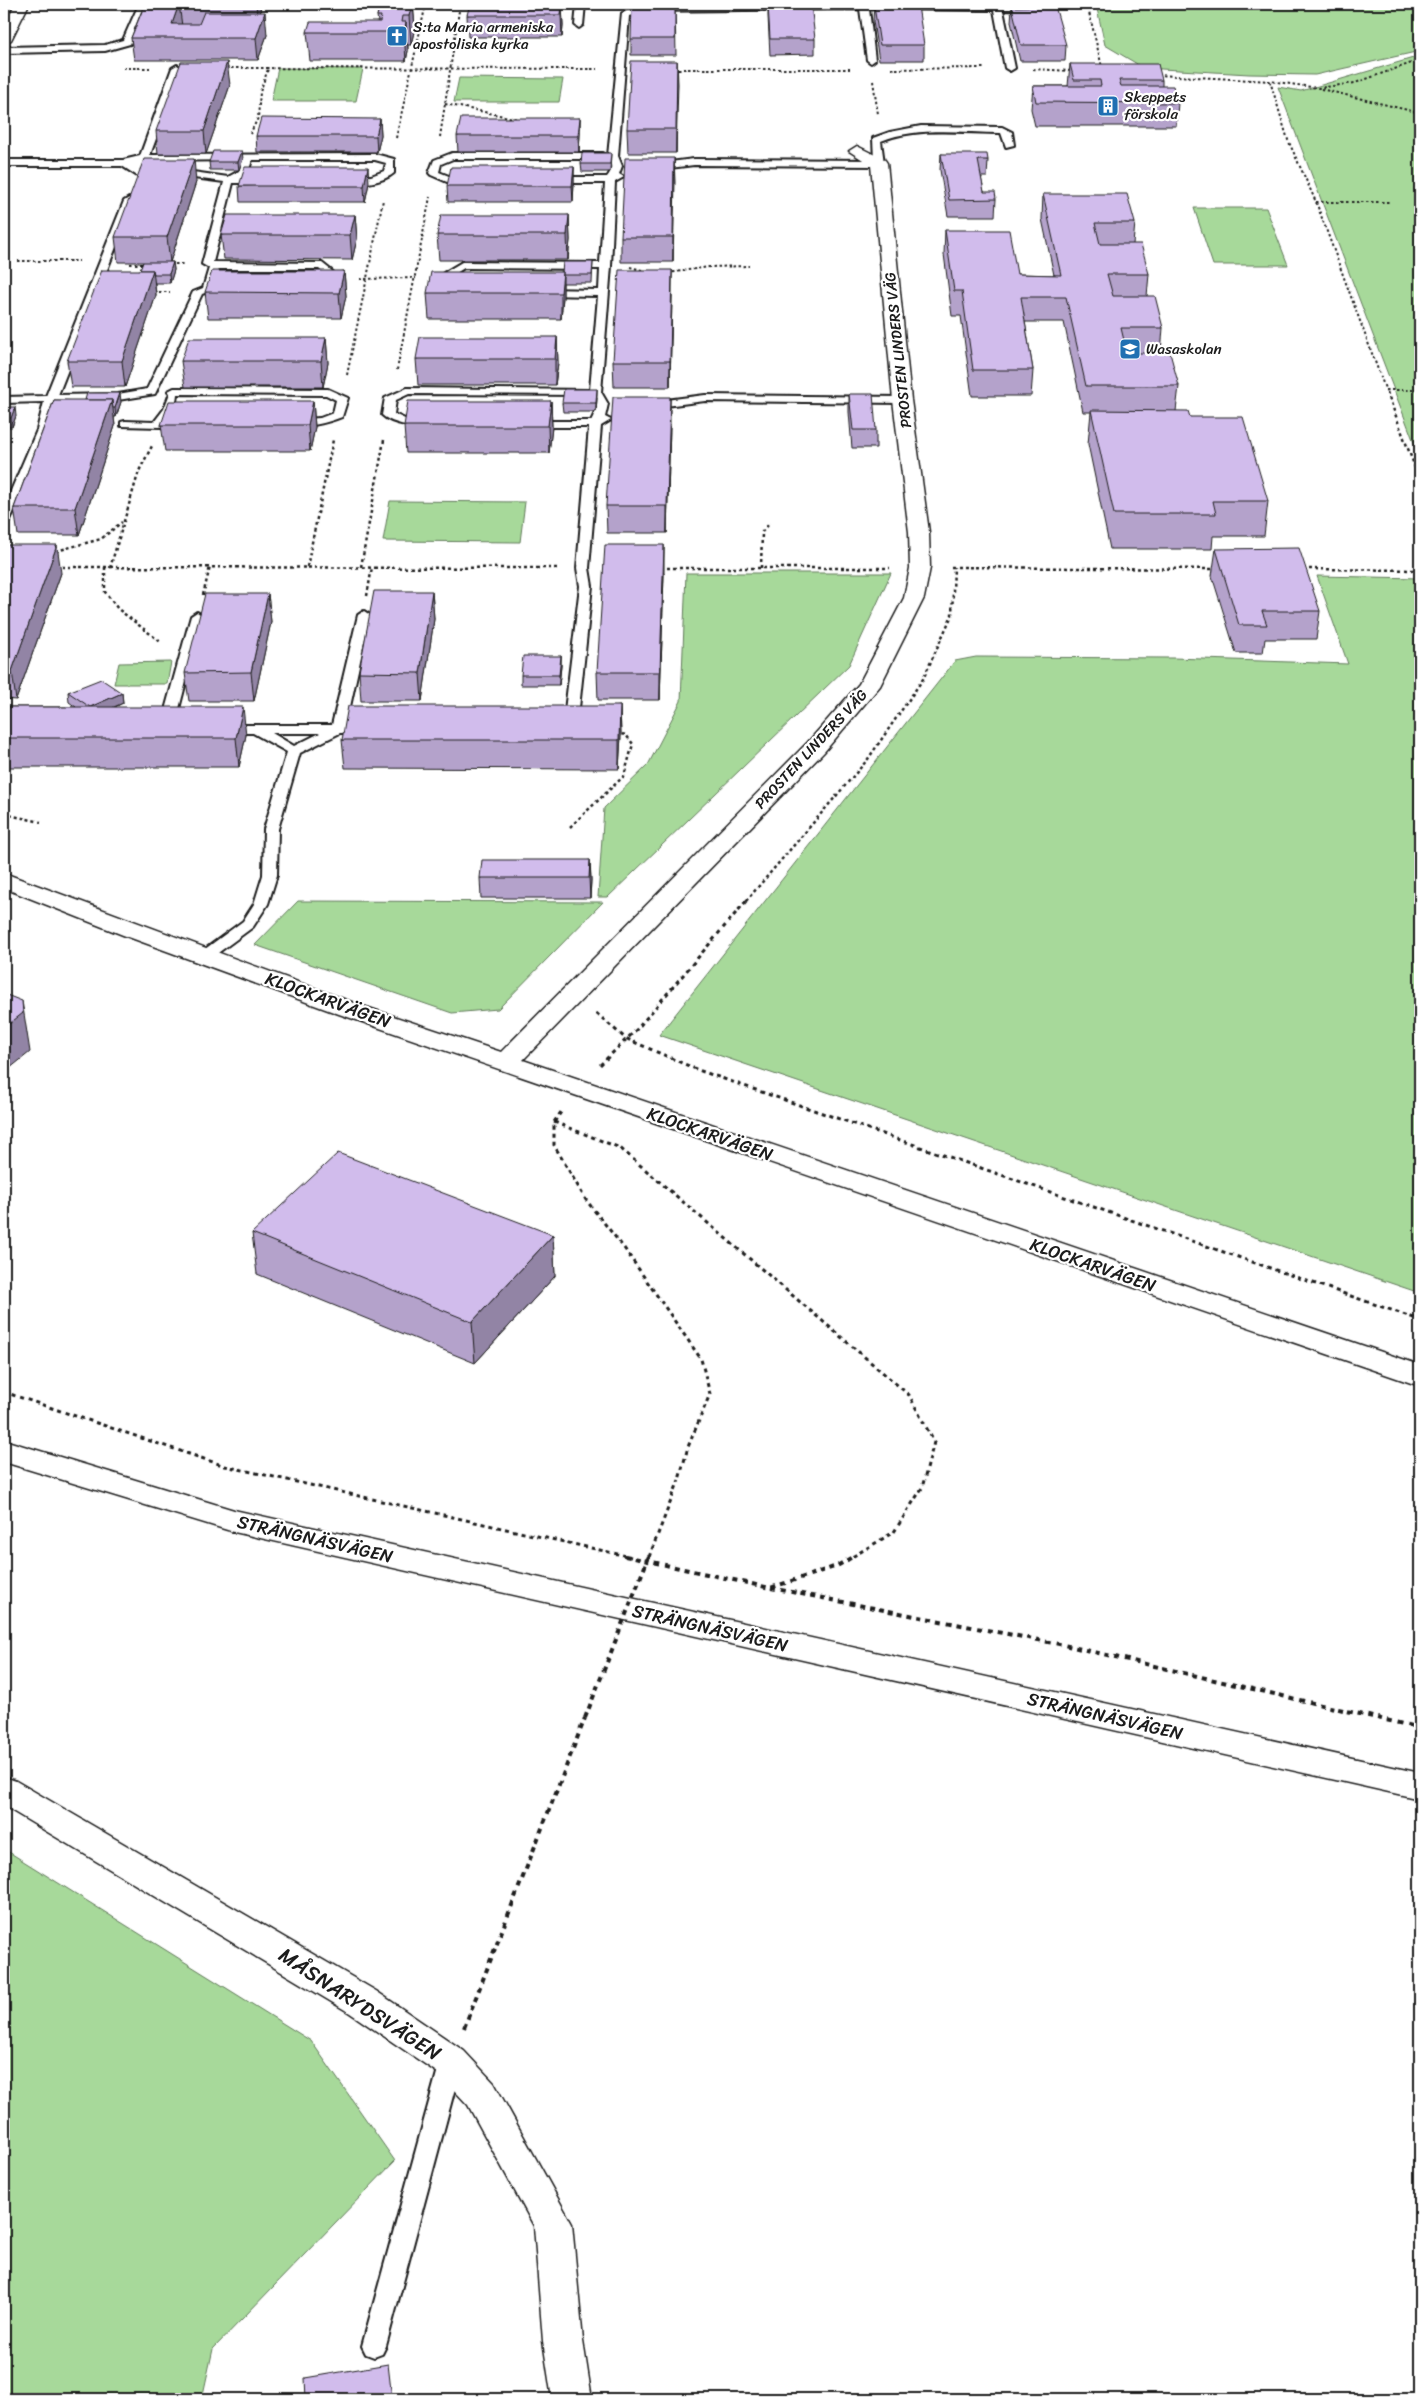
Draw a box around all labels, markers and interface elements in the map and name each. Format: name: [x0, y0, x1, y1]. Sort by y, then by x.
place label: S:ta Maria armeniska apostoliska kyrka: [413, 14, 554, 57]
church icon: S:ta Maria armeniska apostoliska kyrka: [385, 24, 409, 48]
place label: Skeppets förskola: [1124, 84, 1186, 127]
building icon: Skeppets förskola: [1096, 94, 1120, 118]
street label: PROSTEN LINDERS VÄG: [877, 271, 919, 429]
place label: Wasaskolan: [1146, 336, 1222, 362]
school or university icon: Wasaskolan: [1118, 337, 1142, 361]
street label: PROSTEN LINDERS VÄG: [748, 683, 874, 815]
street label: KLOCKARVÄGEN: [261, 962, 396, 1038]
street label: KLOCKARVÄGEN: [643, 1097, 778, 1171]
street label: KLOCKARVÄGEN: [1026, 1228, 1161, 1302]
street label: STRÄNGNÄSVÄGEN: [234, 1506, 397, 1573]
street label: STRÄNGNÄSVÄGEN: [629, 1595, 792, 1662]
street label: STRÄNGNÄSVÄGEN: [1024, 1683, 1187, 1750]
street label: MÅSNARYDSVÄGEN: [271, 1937, 450, 2071]

